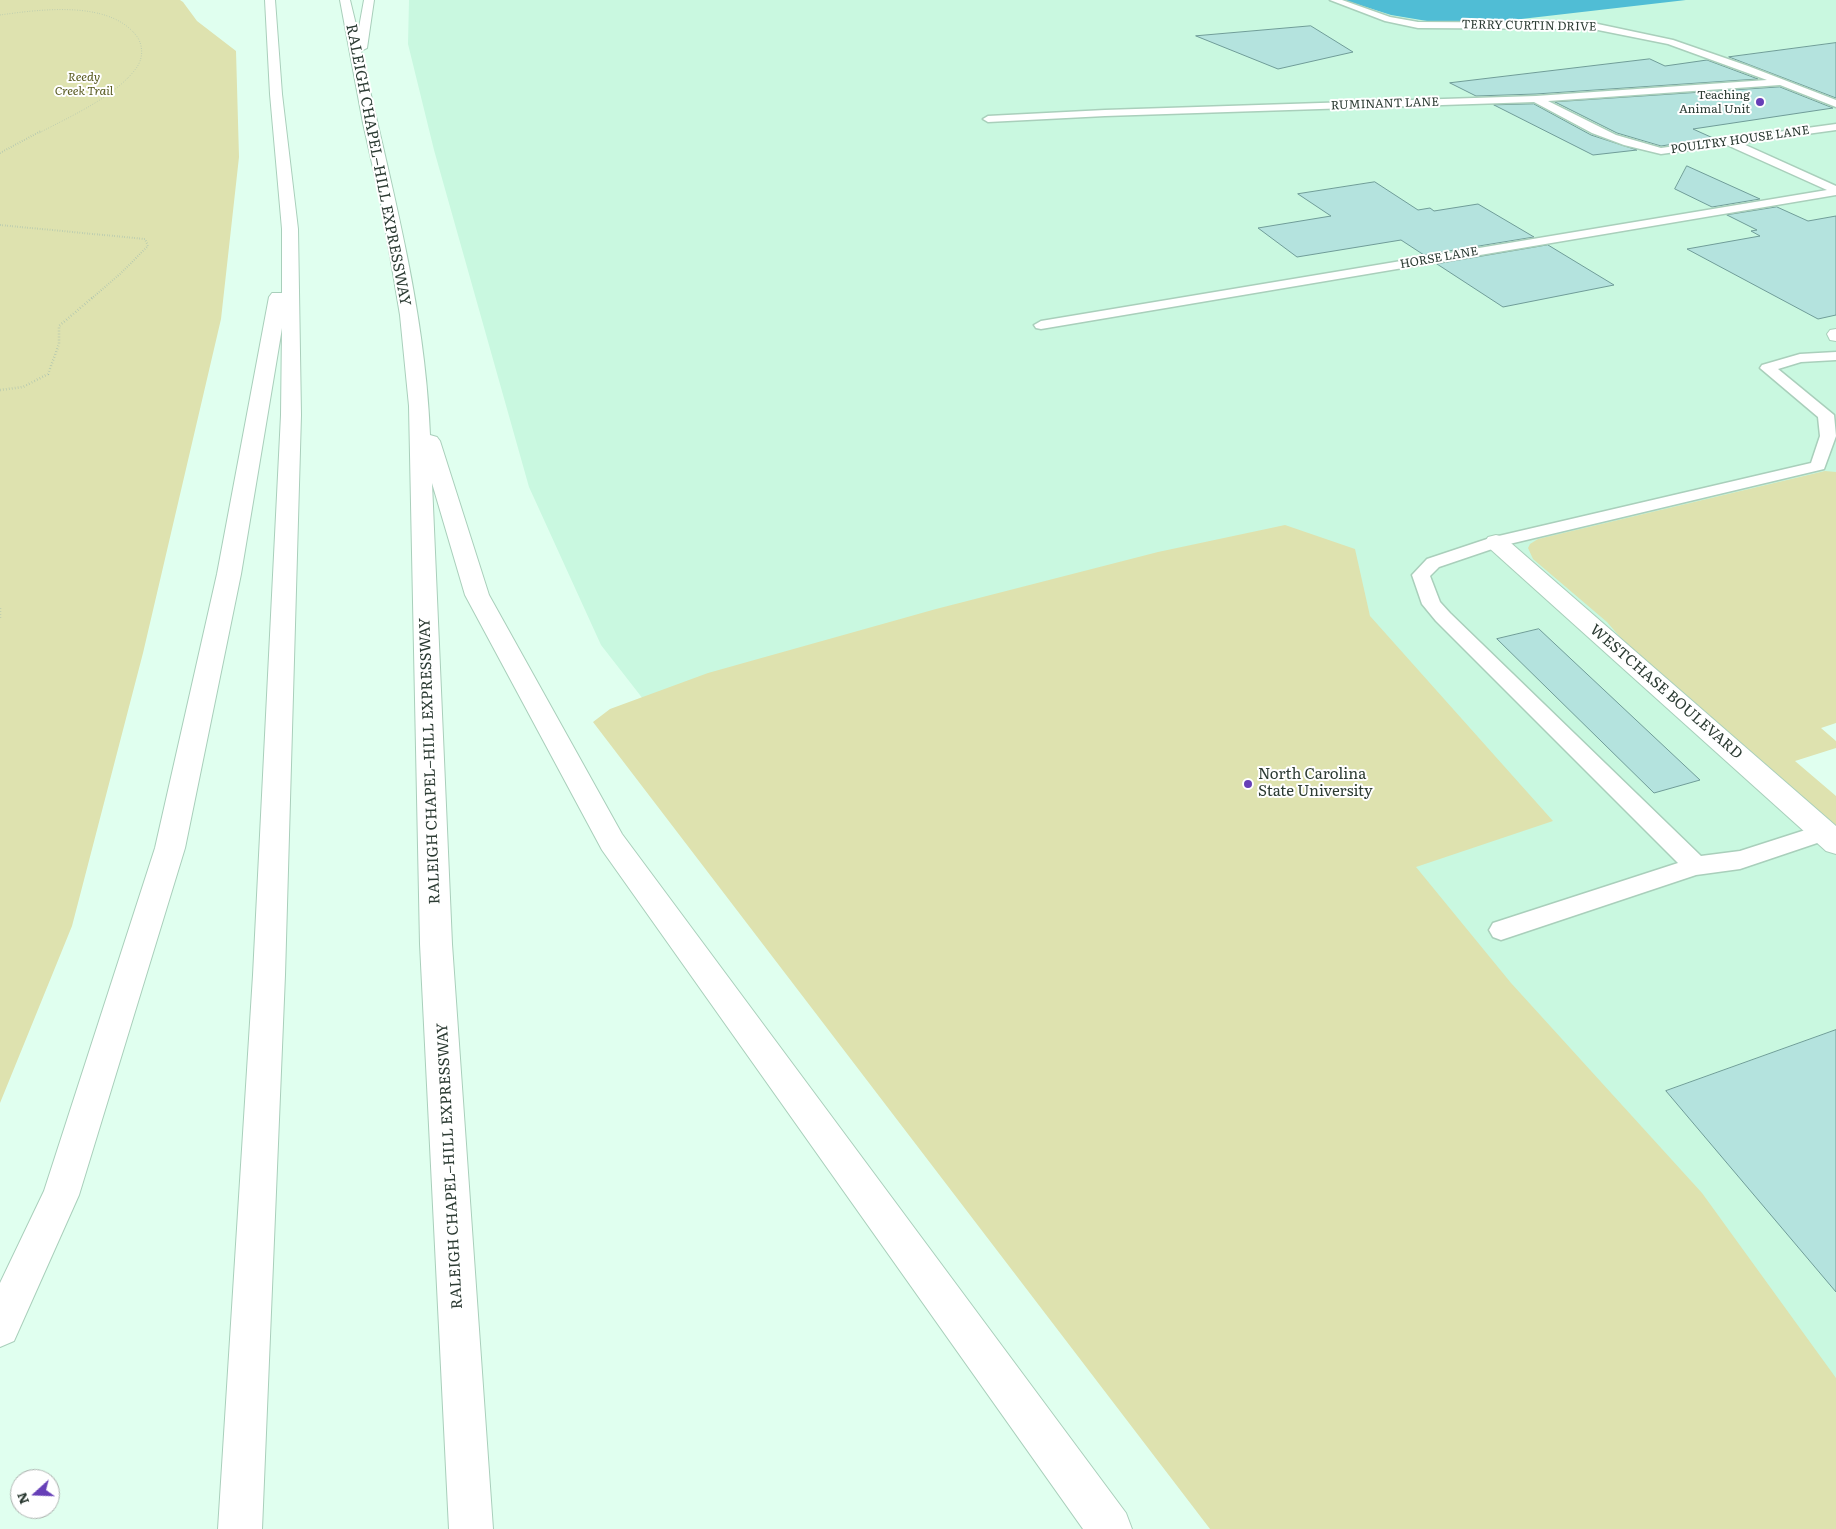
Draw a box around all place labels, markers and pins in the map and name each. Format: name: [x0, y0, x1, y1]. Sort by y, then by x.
place label: Teaching Animal Unit: [1679, 88, 1750, 116]
marker: Teaching Animal Unit: [1754, 96, 1766, 108]
place label: North Carolina State University: [1258, 766, 1373, 801]
marker: North Carolina State University: [1242, 778, 1254, 790]

